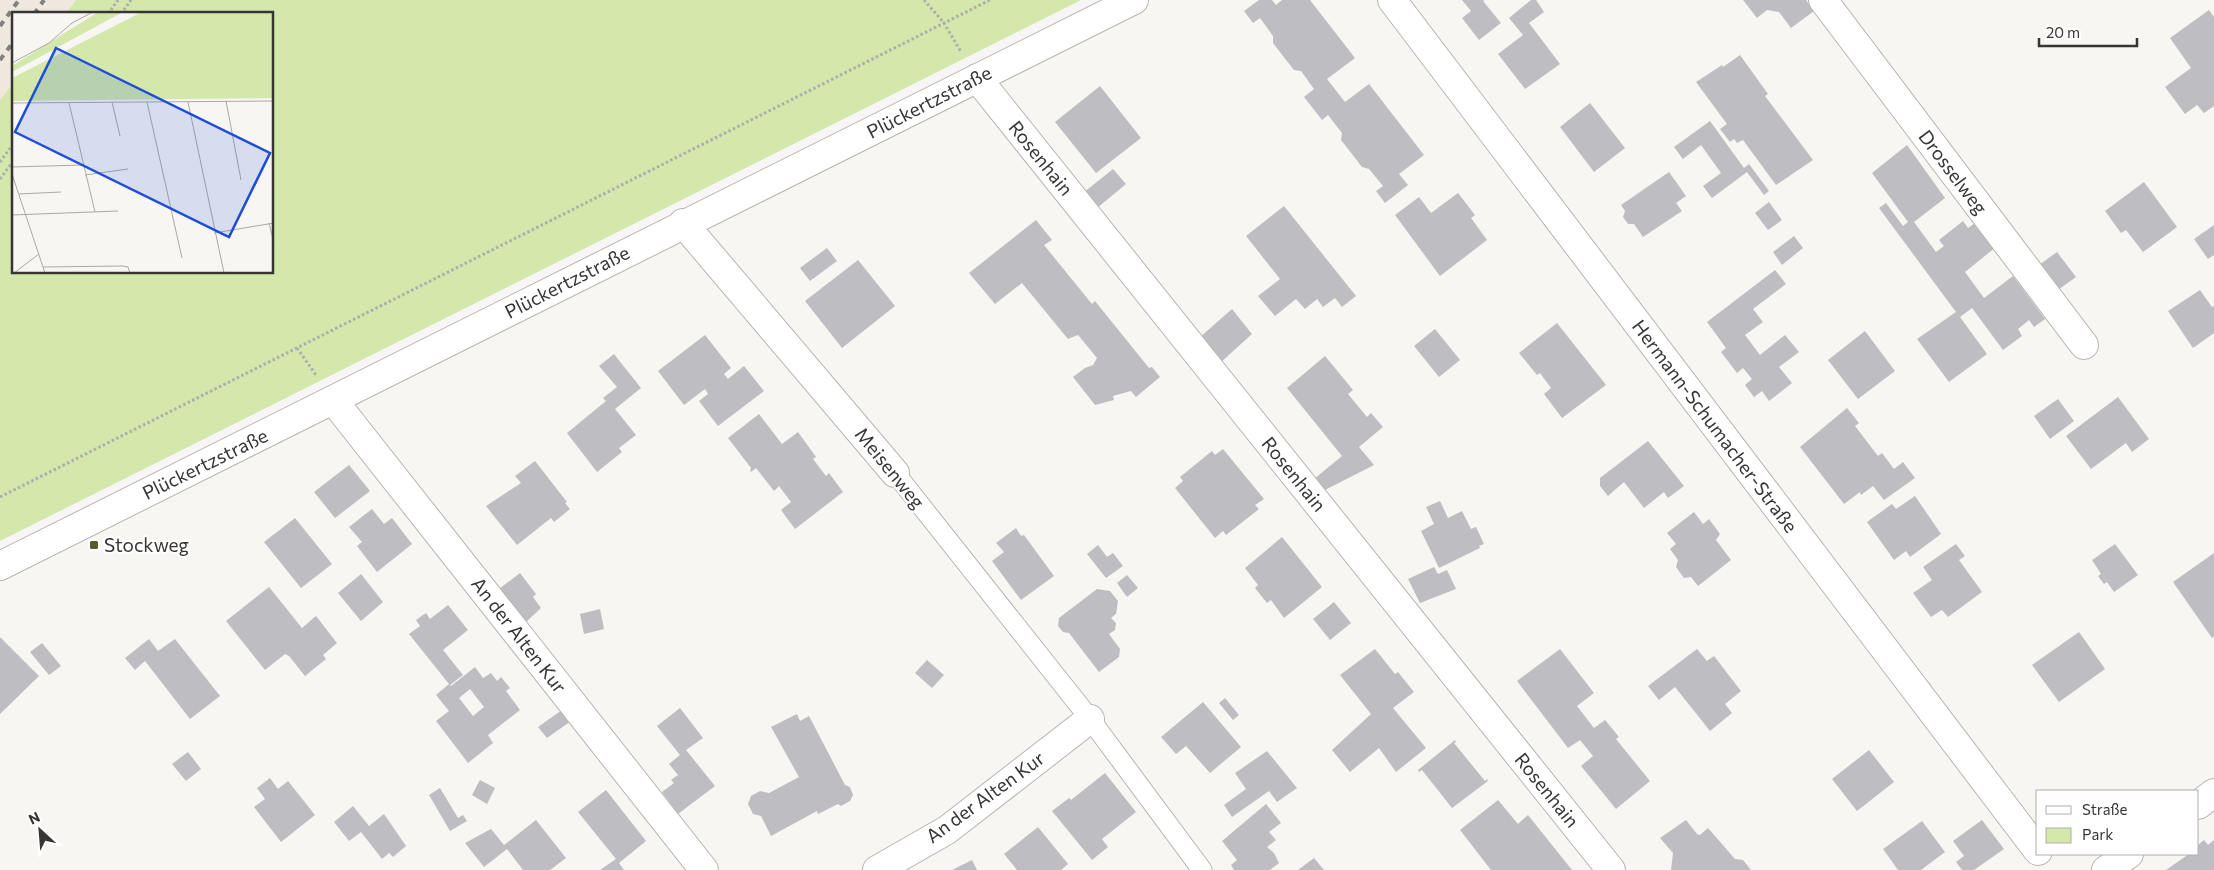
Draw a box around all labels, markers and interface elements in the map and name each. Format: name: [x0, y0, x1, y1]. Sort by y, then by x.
inset map: [12, 12, 274, 274]
scale bar: [2039, 15, 2136, 47]
text: 20 m: [2046, 23, 2080, 41]
street label: Plückertzstraße: [863, 60, 995, 143]
street label: Rosenhain: [1004, 116, 1078, 200]
street label: Drosselweg: [1914, 125, 1993, 218]
street label: Plückertzstraße: [501, 240, 633, 323]
street label: Hermann-Schumacher-Straße: [1628, 315, 1803, 537]
street label: Plückertzstraße: [138, 423, 271, 504]
street label: Meisenweg: [851, 423, 930, 513]
street label: Rosenhain: [1257, 432, 1331, 516]
place label: Stockweg: [104, 533, 189, 556]
marker: Stockweg: [88, 539, 100, 551]
street label: An der Alten Kur: [467, 572, 572, 698]
street label: An der Alten Kur: [921, 746, 1049, 847]
street label: Rosenhain: [1510, 748, 1584, 832]
legend: [2036, 790, 2199, 855]
text: Straße: [2082, 800, 2128, 818]
north arrow: [15, 805, 65, 855]
text: N: [26, 808, 43, 828]
text: Park: [2082, 825, 2113, 843]

